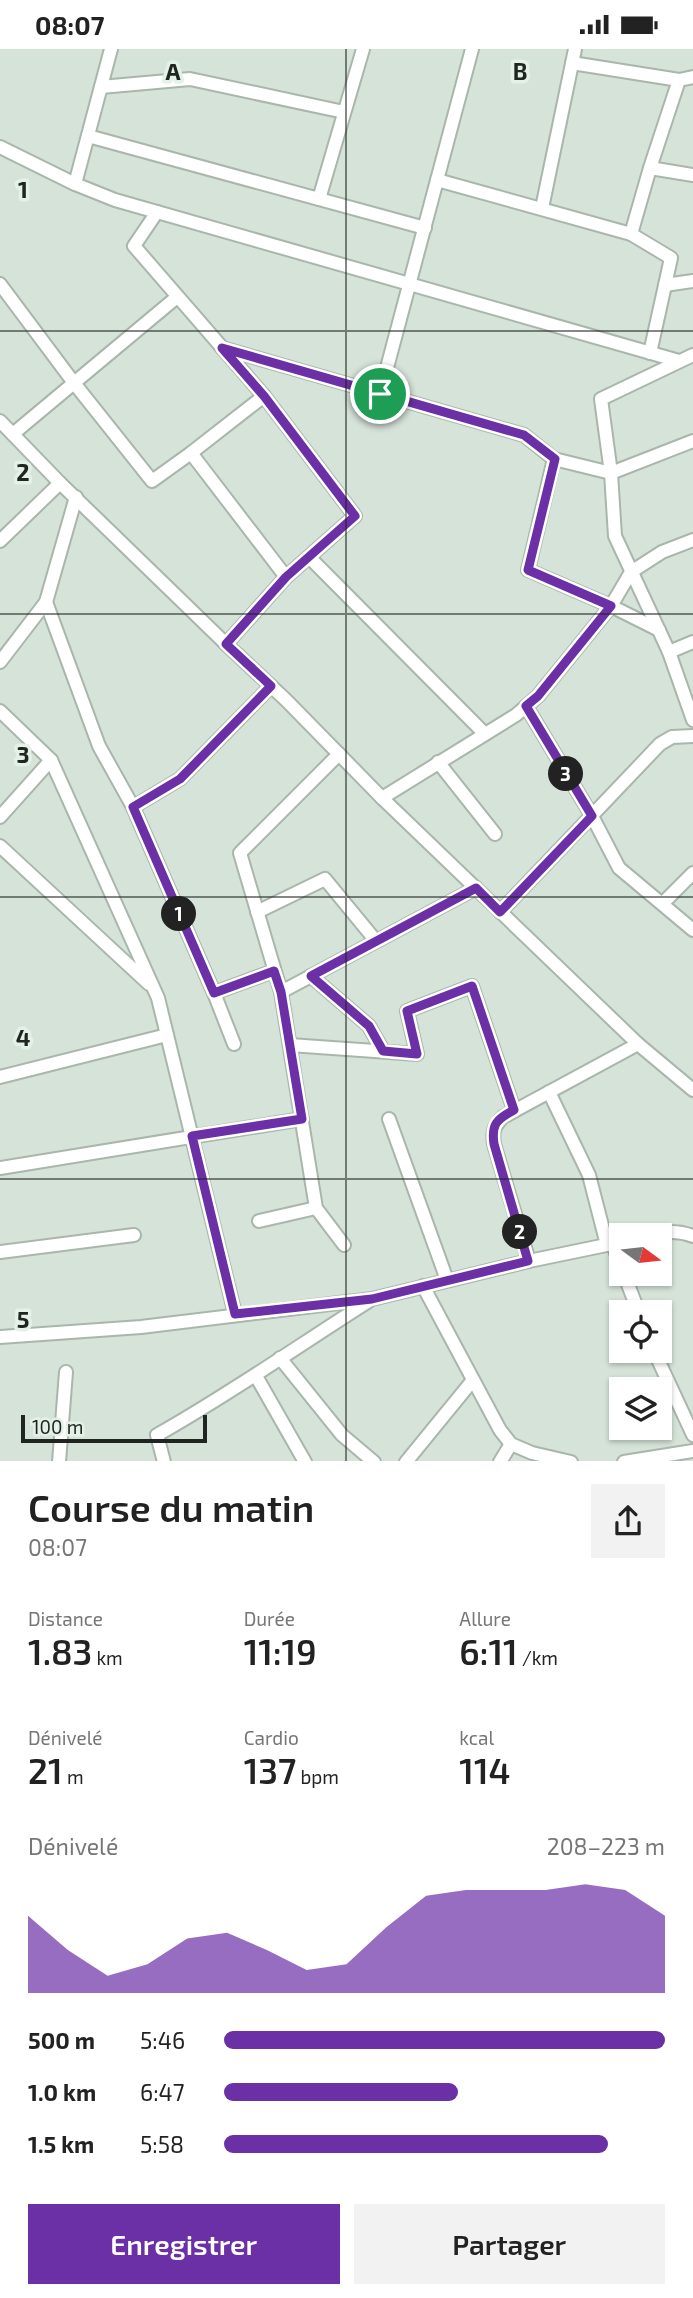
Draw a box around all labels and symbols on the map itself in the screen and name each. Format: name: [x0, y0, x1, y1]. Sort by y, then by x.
text: A: [165, 57, 181, 85]
text: B: [513, 57, 527, 85]
text: 1: [18, 175, 28, 203]
pin: [350, 364, 410, 424]
text: 2: [16, 458, 30, 486]
text: 3: [16, 740, 30, 768]
pin: 3: [548, 757, 584, 791]
pin: 1: [162, 897, 196, 931]
text: 4: [16, 1023, 30, 1051]
pin: 2: [503, 1215, 538, 1249]
north arrow: [609, 1223, 672, 1286]
text: 5: [17, 1305, 29, 1333]
scale bar: [21, 1413, 206, 1444]

